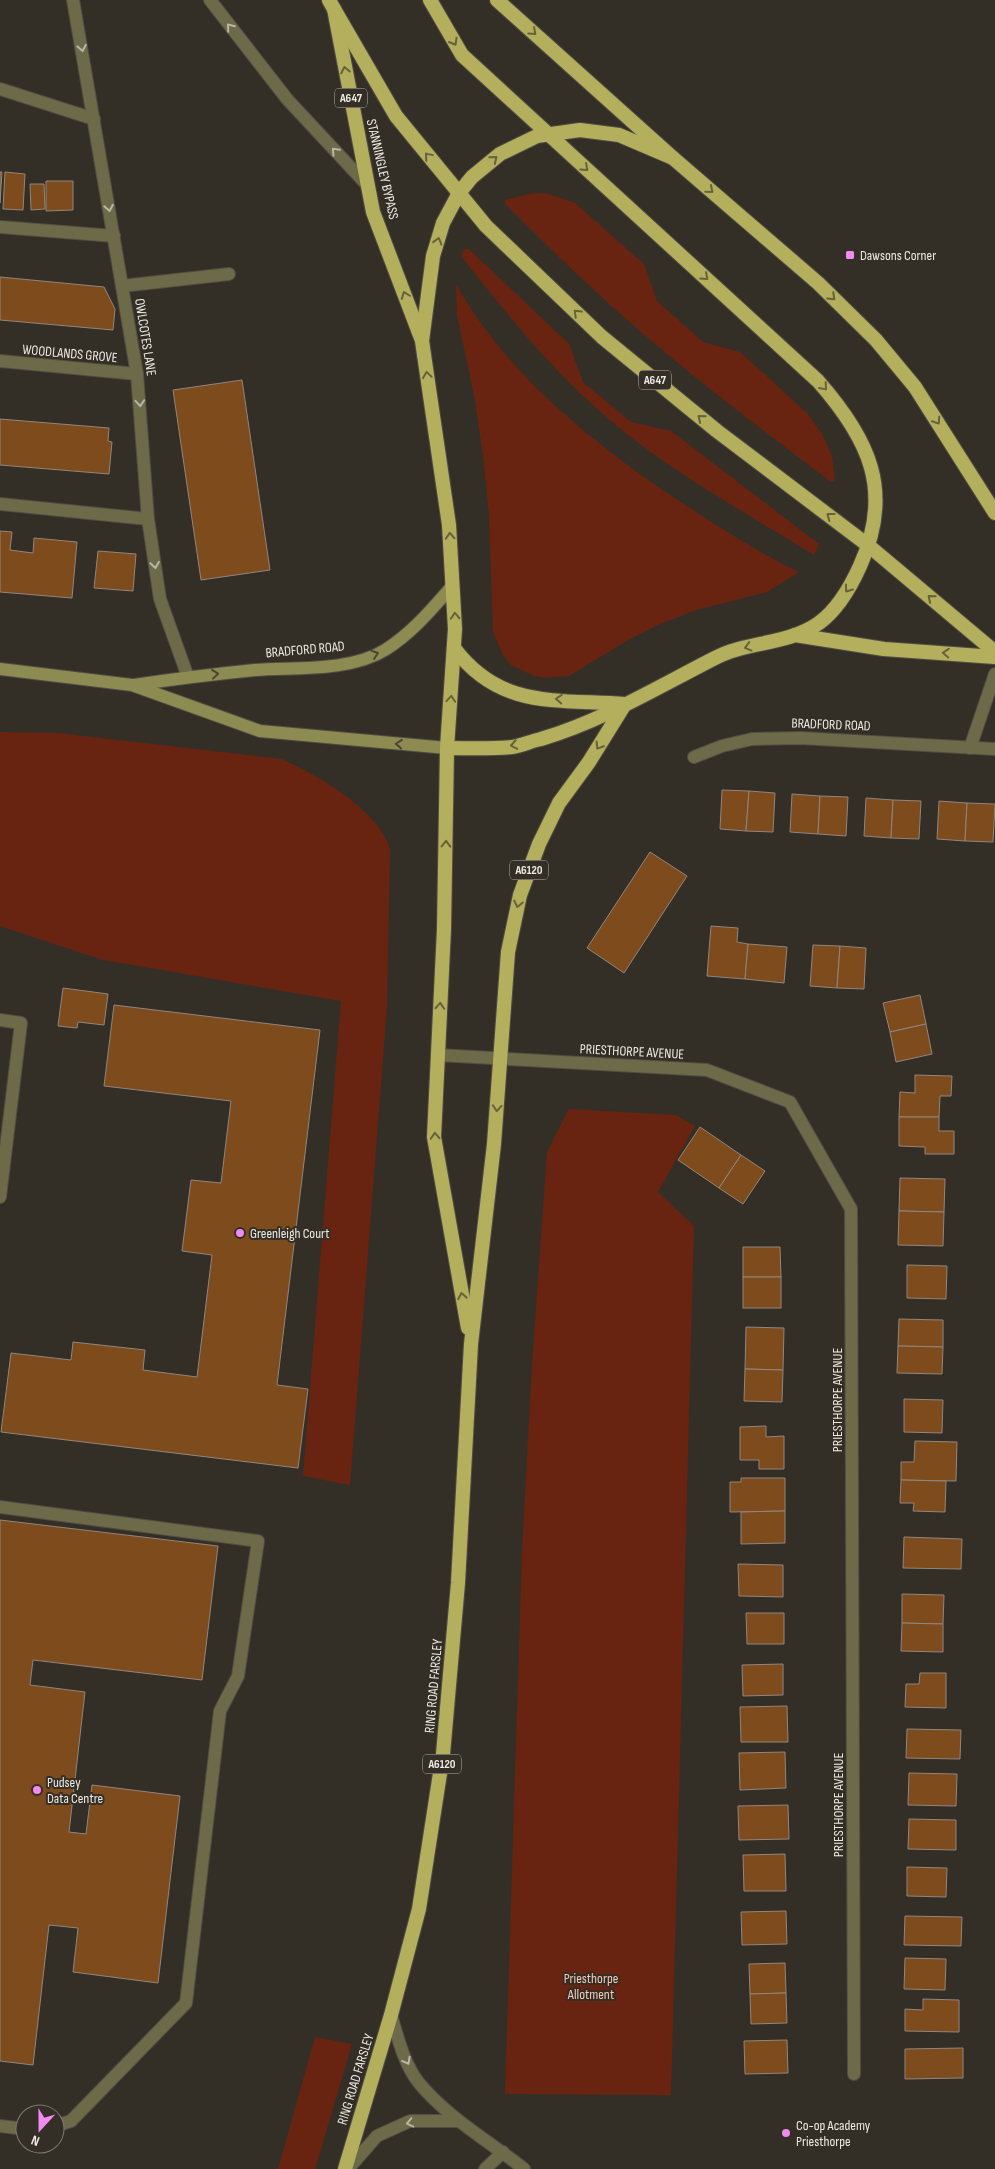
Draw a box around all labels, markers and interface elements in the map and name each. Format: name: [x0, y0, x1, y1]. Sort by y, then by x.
one-way arrow: [227, 24, 235, 33]
one-way arrow: [528, 26, 537, 35]
one-way arrow: [448, 37, 458, 46]
one-way arrow: [76, 44, 86, 52]
one-way arrow: [341, 65, 351, 74]
road number: A647: [335, 89, 367, 108]
street label: STANNINGLEY BYPASS: [363, 117, 402, 221]
one-way arrow: [332, 147, 341, 156]
one-way arrow: [426, 153, 434, 162]
one-way arrow: [488, 157, 497, 165]
one-way arrow: [579, 162, 588, 171]
one-way arrow: [704, 185, 713, 193]
one-way arrow: [104, 204, 114, 213]
one-way arrow: [432, 237, 442, 246]
place label: Dawsons Corner: [860, 247, 936, 264]
marker: Dawsons Corner: [844, 249, 856, 261]
one-way arrow: [699, 271, 708, 280]
one-way arrow: [826, 291, 835, 300]
one-way arrow: [401, 292, 411, 300]
street label: OWLCOTES LANE: [131, 297, 160, 377]
one-way arrow: [574, 310, 583, 319]
street label: WOODLANDS GROVE: [22, 341, 118, 366]
road number: A647: [639, 370, 671, 390]
one-way arrow: [423, 371, 433, 379]
one-way arrow: [818, 382, 827, 391]
one-way arrow: [134, 399, 145, 407]
one-way arrow: [698, 415, 707, 424]
one-way arrow: [931, 415, 940, 425]
one-way arrow: [827, 514, 836, 522]
one-way arrow: [444, 532, 455, 540]
one-way arrow: [149, 561, 160, 569]
one-way arrow: [845, 583, 854, 593]
one-way arrow: [928, 595, 937, 604]
one-way arrow: [449, 612, 460, 620]
street label: BRADFORD ROAD: [265, 638, 345, 661]
one-way arrow: [744, 642, 752, 652]
one-way arrow: [942, 648, 950, 659]
one-way arrow: [370, 649, 379, 659]
one-way arrow: [211, 669, 219, 680]
one-way arrow: [554, 694, 562, 705]
one-way arrow: [445, 695, 456, 703]
street label: BRADFORD ROAD: [791, 715, 871, 734]
one-way arrow: [394, 739, 402, 750]
one-way arrow: [510, 740, 519, 750]
one-way arrow: [596, 740, 606, 749]
one-way arrow: [441, 839, 451, 847]
road number: A6120: [510, 860, 548, 880]
one-way arrow: [513, 900, 523, 909]
one-way arrow: [435, 1002, 446, 1010]
street label: PRIESTHORPE AVENUE: [579, 1040, 685, 1063]
one-way arrow: [492, 1105, 503, 1113]
one-way arrow: [429, 1131, 440, 1139]
place label: Greenleigh Court: [250, 1225, 329, 1242]
marker: Greenleigh Court: [234, 1227, 246, 1239]
one-way arrow: [458, 1291, 468, 1300]
street label: PRIESTHORPE AVENUE: [829, 1348, 846, 1452]
street label: RING ROAD FARSLEY: [421, 1638, 446, 1734]
street label: PRIESTHORPE AVENUE: [830, 1753, 847, 1857]
road number: A6120: [423, 1755, 461, 1774]
place label: Pudsey Data Centre: [47, 1774, 103, 1807]
marker: Pudsey Data Centre: [31, 1784, 43, 1796]
park label: Priesthorpe Allotment: [564, 1970, 618, 2003]
street label: RING ROAD FARSLEY: [334, 2031, 377, 2127]
one-way arrow: [401, 2056, 411, 2065]
north arrow: [15, 2104, 65, 2154]
one-way arrow: [406, 2117, 414, 2128]
place label: Co-op Academy Priesthorpe: [796, 2117, 871, 2150]
marker: Co-op Academy Priesthorpe: [780, 2127, 792, 2139]
text: N: [29, 2131, 42, 2150]

